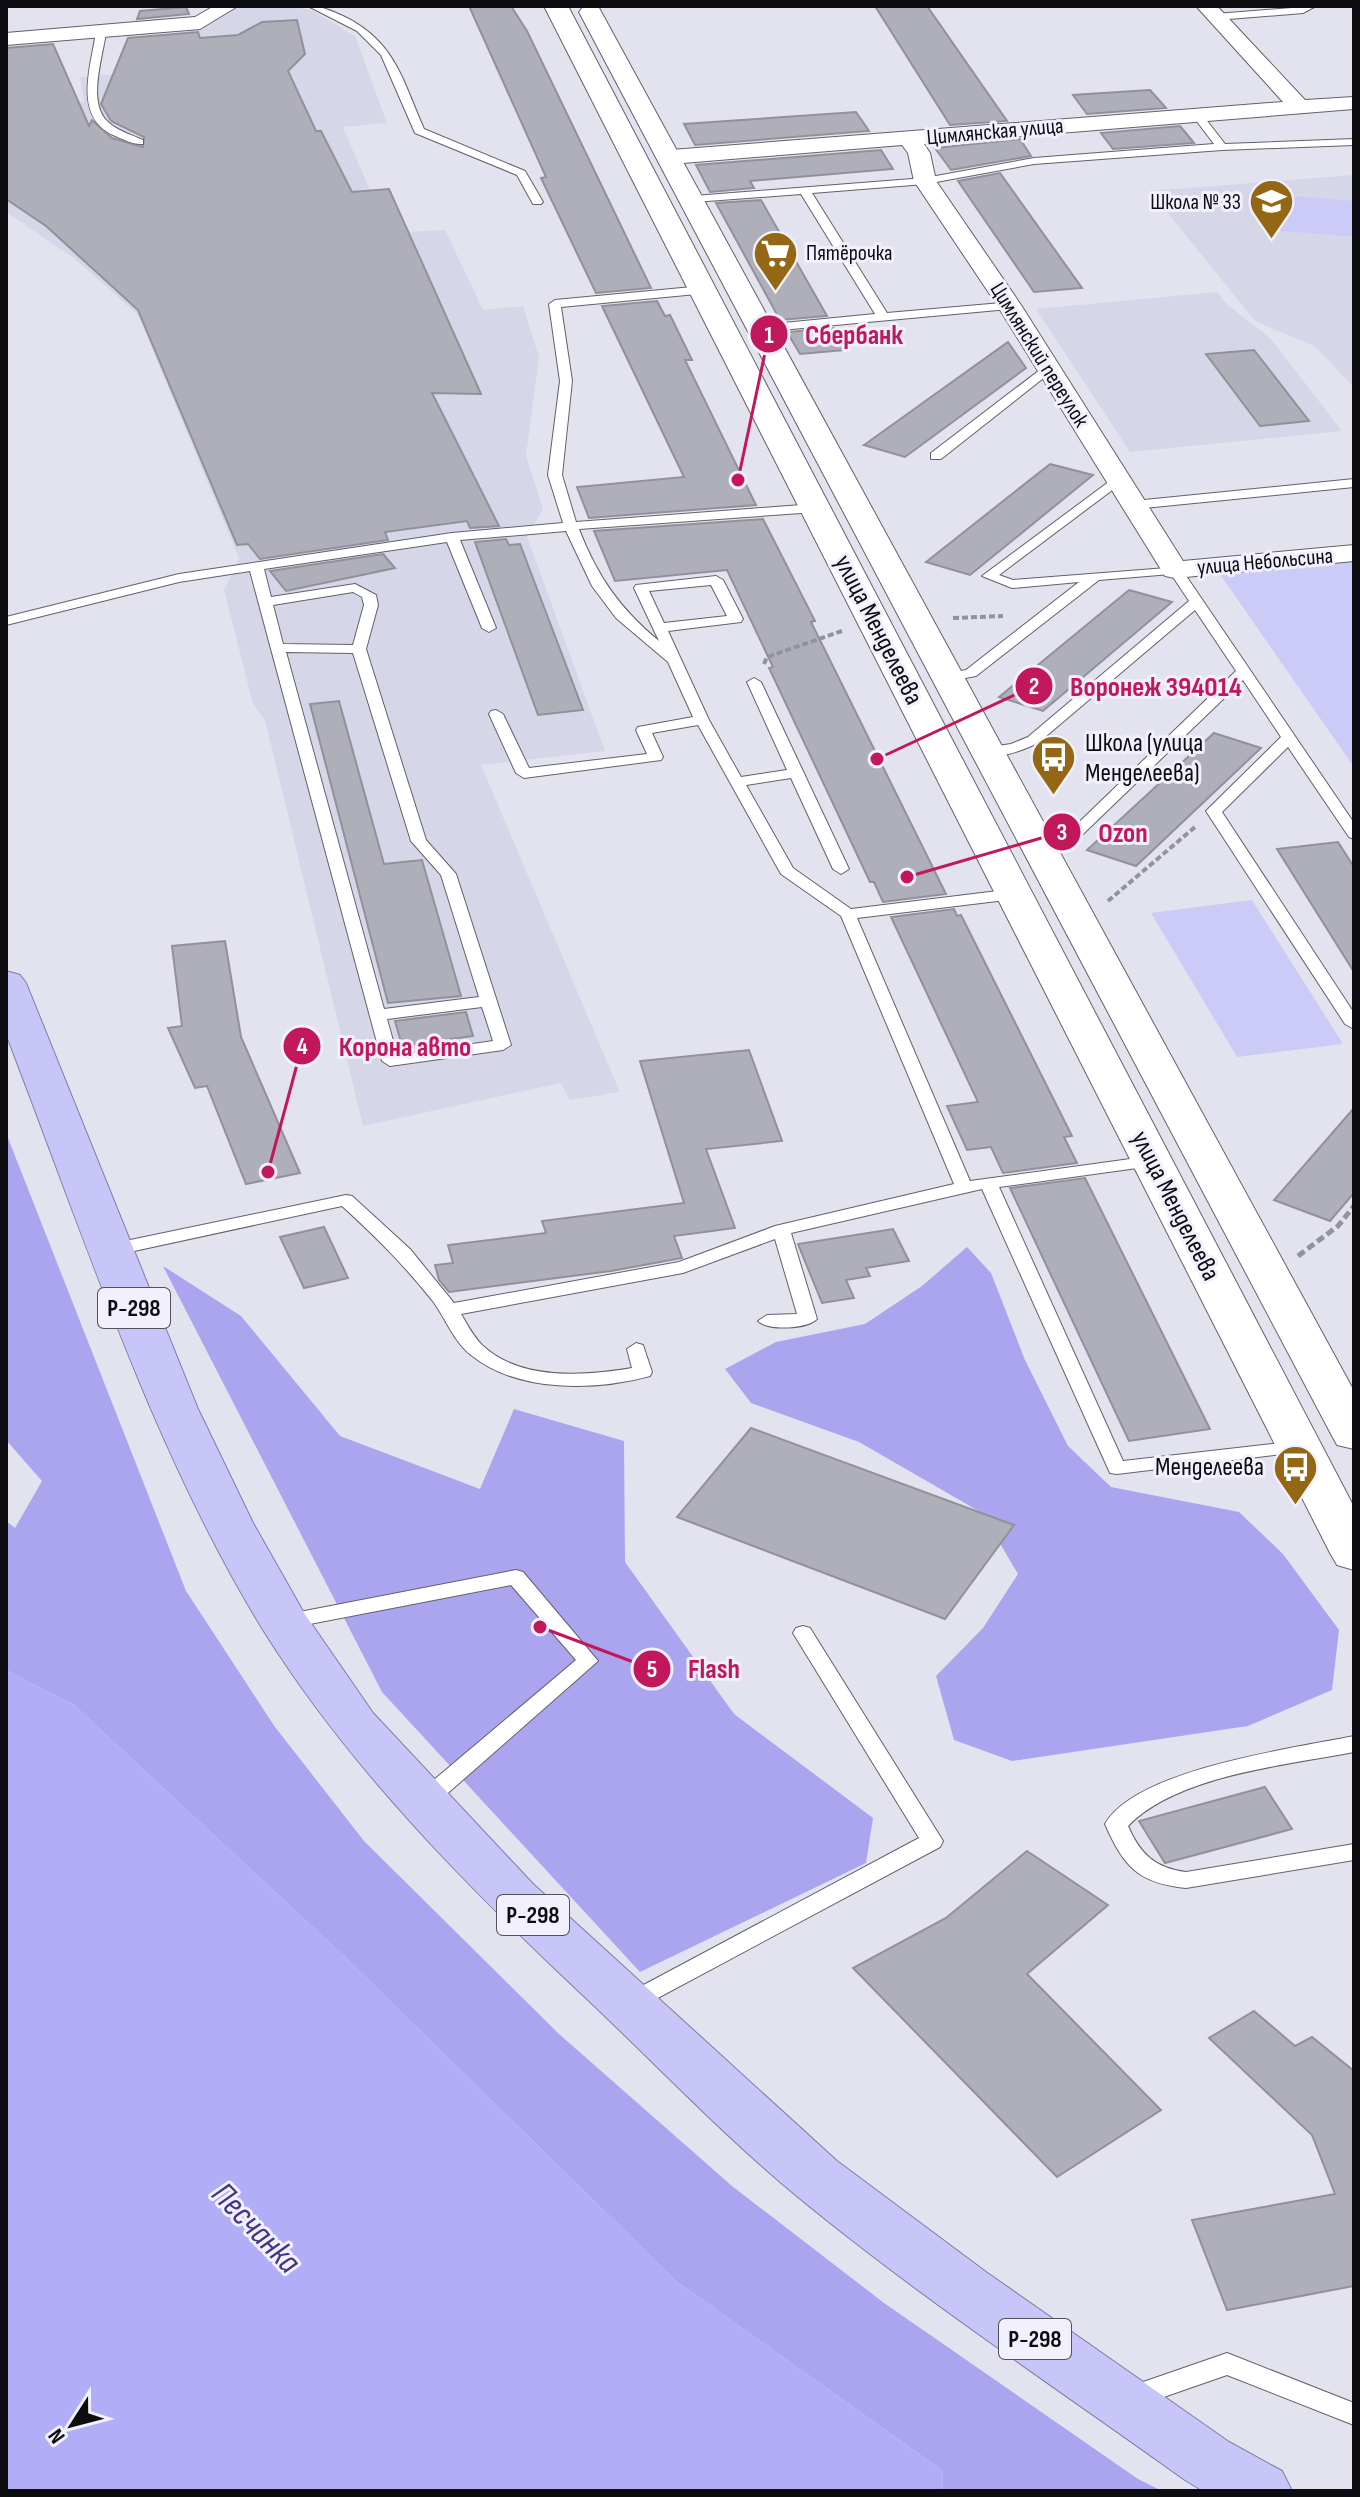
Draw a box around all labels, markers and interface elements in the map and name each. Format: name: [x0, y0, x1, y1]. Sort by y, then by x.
street label: Цимлянская улица: [926, 113, 1064, 151]
school or university icon: Школа № 33: [1248, 178, 1296, 241]
place label: Школа № 33: [1150, 189, 1241, 216]
supermarket icon: Пятёрочка: [751, 229, 799, 292]
place label: Пятёрочка: [806, 240, 893, 267]
street label: Цимлянский переулок: [984, 278, 1095, 433]
callout: Сбербанк: [749, 308, 919, 360]
text: Сбербанк: [805, 319, 903, 352]
text: 1: [764, 321, 774, 350]
street label: улица Небольсина: [1196, 543, 1334, 581]
street label: улица Менделеева: [827, 550, 929, 710]
callout: Воронеж 394014: [1014, 660, 1258, 712]
text: Воронеж 394014: [1070, 671, 1242, 704]
text: 2: [1029, 672, 1039, 701]
place label: Школа (улица Менделеева): [1085, 728, 1203, 789]
bus stop icon: Школа (улица Менделеева): [1030, 734, 1078, 797]
callout: Ozon: [1042, 806, 1164, 858]
text: Ozon: [1098, 817, 1148, 850]
text: 3: [1057, 818, 1067, 847]
callout: Корона авто: [282, 1020, 487, 1072]
text: Корона авто: [339, 1031, 471, 1064]
text: 4: [296, 1032, 308, 1061]
street label: улица Менделеева: [1124, 1126, 1226, 1286]
road number: Р-298: [98, 1288, 170, 1328]
bus stop icon: Менделеева: [1271, 1443, 1319, 1506]
place label: Менделеева: [1155, 1452, 1264, 1483]
callout: Flash: [632, 1643, 756, 1695]
text: Flash: [688, 1653, 740, 1686]
text: 5: [647, 1655, 657, 1684]
road number: Р-298: [497, 1895, 569, 1935]
water label: Песчанка: [203, 2174, 309, 2282]
road number: Р-298: [999, 2319, 1071, 2359]
north arrow: [32, 2385, 112, 2465]
text: N: [43, 2423, 71, 2449]

